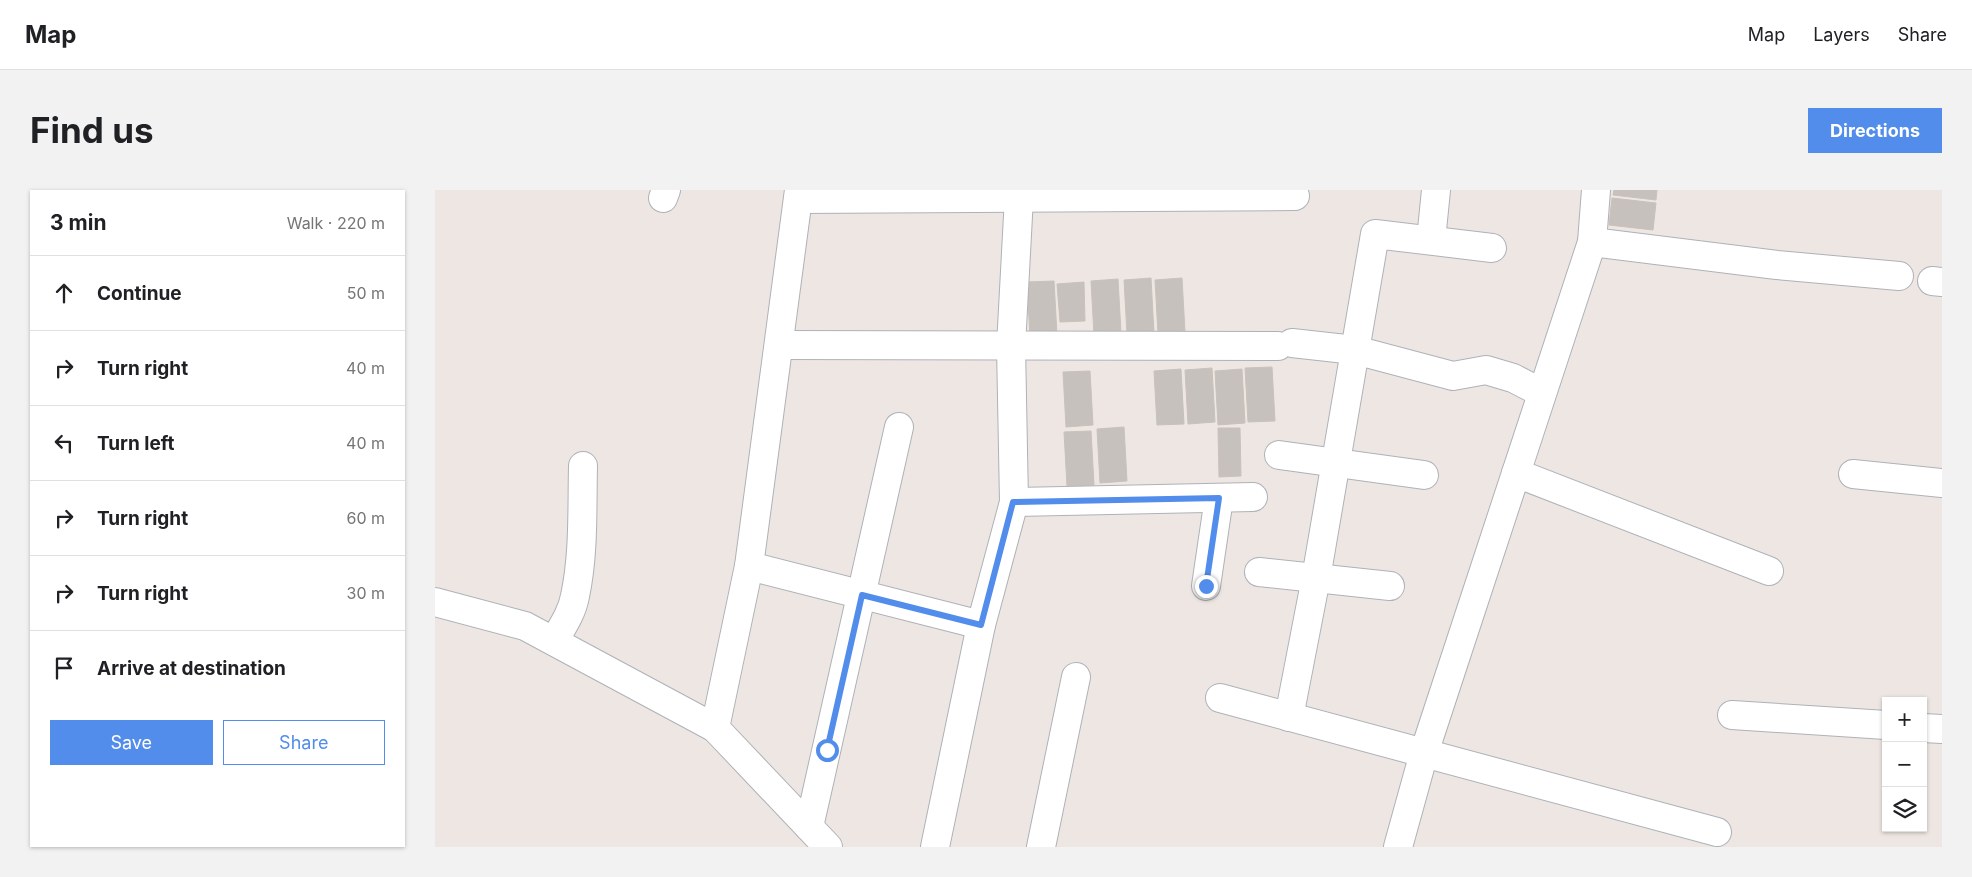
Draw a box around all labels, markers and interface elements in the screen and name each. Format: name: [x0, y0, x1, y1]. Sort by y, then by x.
text: Map: [25, 20, 76, 49]
text: Map: [1748, 24, 1785, 45]
text: Layers: [1813, 24, 1870, 45]
text: Share: [1898, 24, 1947, 45]
button: Directions: [1808, 108, 1942, 153]
text: Find us: [30, 109, 154, 151]
text: 3 min: [50, 210, 106, 235]
text: Walk · 220 m: [287, 213, 385, 233]
icon: ahead: [50, 279, 78, 307]
text: Continue: [97, 282, 182, 305]
text: 50 m: [347, 283, 385, 303]
icon: right: [50, 354, 78, 382]
text: Turn right: [97, 357, 188, 380]
text: 40 m: [346, 358, 385, 378]
icon: left: [50, 429, 78, 457]
text: Turn left: [97, 432, 175, 455]
text: 40 m: [346, 433, 385, 453]
icon: right: [50, 504, 78, 532]
text: Turn right: [97, 507, 188, 530]
text: 60 m: [346, 508, 385, 528]
route end: [1195, 575, 1218, 598]
icon: right: [50, 579, 78, 607]
text: Turn right: [97, 582, 188, 605]
text: 30 m: [347, 583, 385, 603]
icon: arrive: [50, 654, 78, 682]
text: Arrive at destination: [97, 657, 286, 680]
map controls: [1882, 697, 1927, 832]
button: +: [1882, 697, 1927, 742]
button: Save: [50, 720, 213, 765]
button: Share: [223, 720, 385, 765]
route start: [816, 739, 839, 762]
button: −: [1882, 742, 1927, 787]
button: layers: [1882, 787, 1927, 832]

